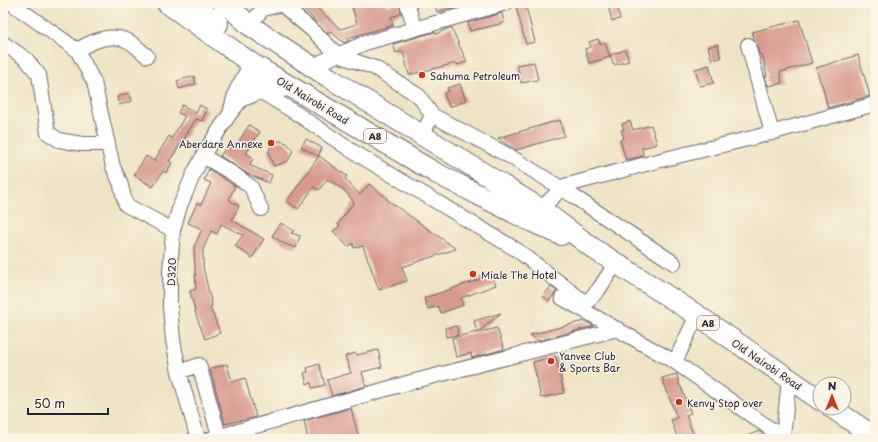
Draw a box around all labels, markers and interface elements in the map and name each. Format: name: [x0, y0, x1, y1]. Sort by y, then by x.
place label: Sahuma Petroleum: [430, 68, 520, 83]
marker: Sahuma Petroleum: [417, 70, 427, 80]
street label: Old Nairobi Road: [274, 72, 352, 128]
road number: A8: [364, 129, 386, 143]
place label: Aberdare Annexe: [179, 136, 264, 151]
marker: Aberdare Annexe: [266, 138, 276, 148]
street label: D320: [163, 258, 179, 286]
place label: Miale The Hotel: [481, 267, 557, 282]
marker: Miale The Hotel: [468, 269, 478, 279]
road number: A8: [697, 316, 719, 330]
street label: Old Nairobi Road: [729, 335, 805, 393]
place label: Yanvee Club & Sports Bar: [559, 348, 621, 375]
marker: Yanvee Club & Sports Bar: [546, 356, 556, 366]
north arrow: [812, 376, 852, 416]
text: N: [828, 377, 837, 394]
scale bar: [28, 390, 108, 416]
text: 50 m: [34, 394, 65, 412]
place label: Kenvy Stop over: [687, 395, 763, 411]
marker: Kenvy Stop over: [674, 397, 684, 407]

